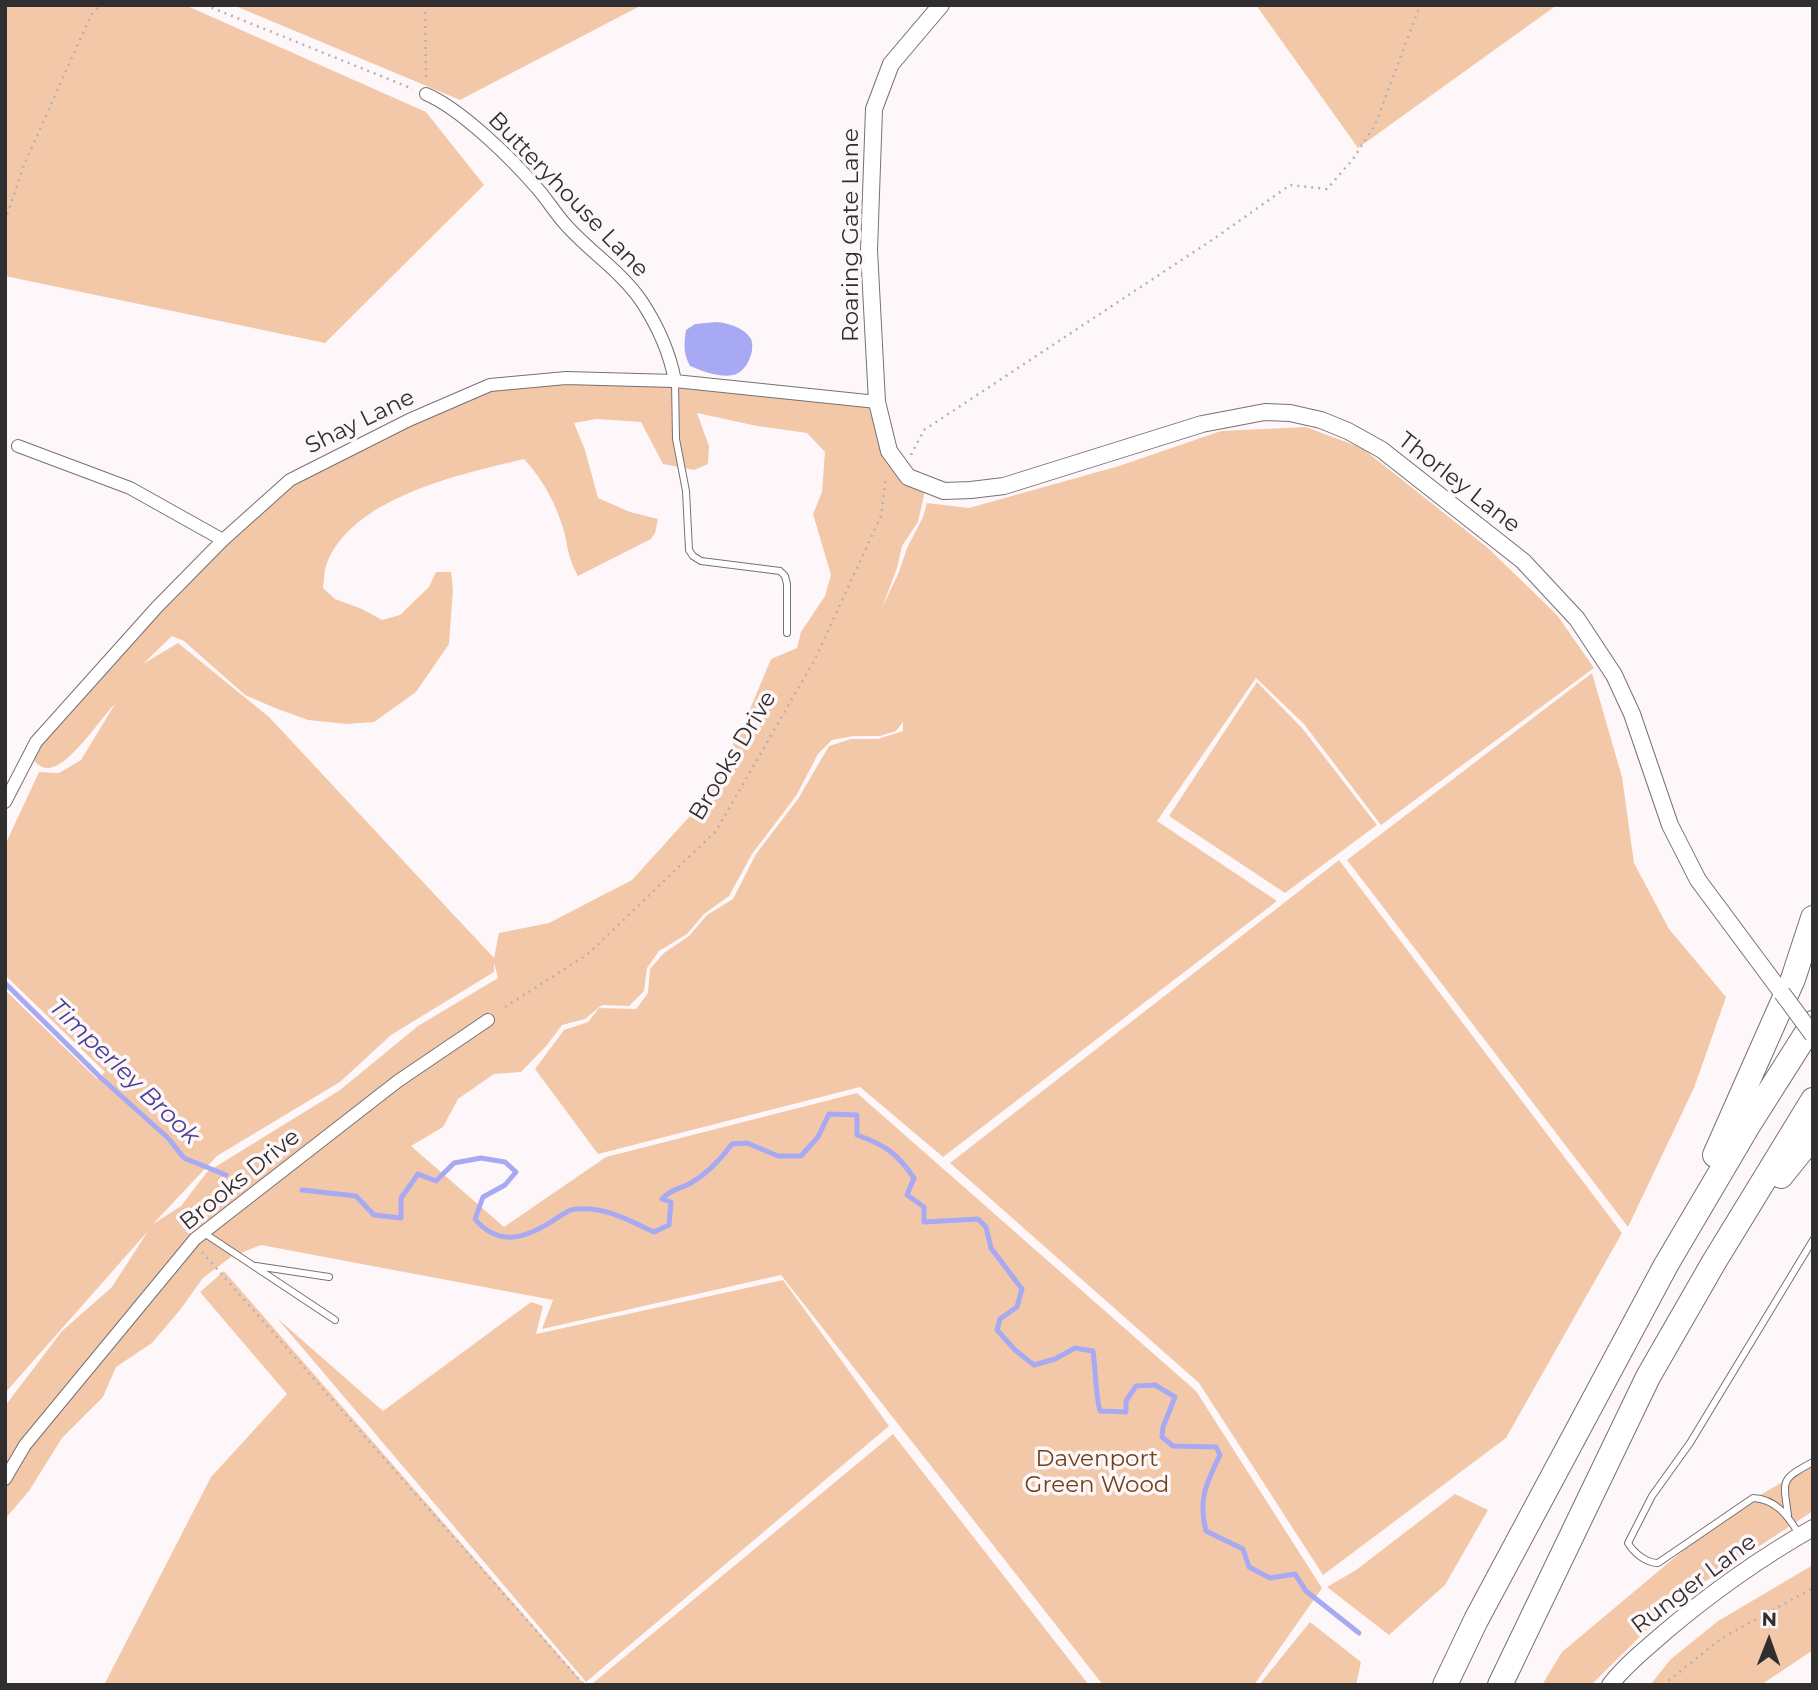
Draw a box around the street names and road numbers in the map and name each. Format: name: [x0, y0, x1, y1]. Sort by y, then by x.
street label: Butteryhouse Lane: [482, 107, 654, 283]
street label: Roaring Gate Lane: [837, 128, 865, 342]
street label: Shay Lane: [301, 384, 419, 460]
street label: Thorley Lane: [1393, 427, 1525, 539]
street label: Brooks Drive: [684, 686, 782, 826]
street label: Brooks Drive: [175, 1123, 305, 1237]
street label: Runger Lane: [1626, 1528, 1762, 1640]

